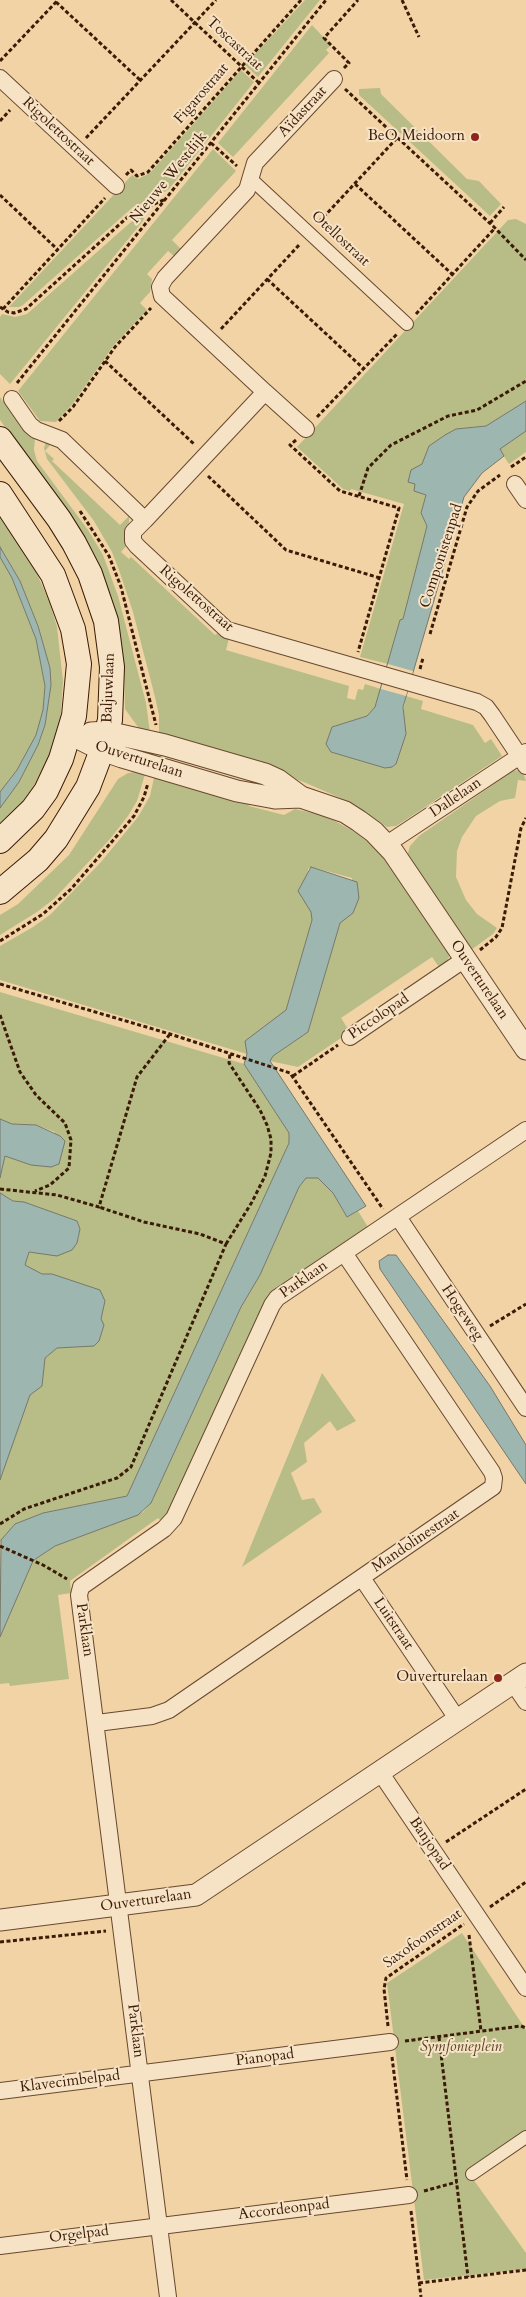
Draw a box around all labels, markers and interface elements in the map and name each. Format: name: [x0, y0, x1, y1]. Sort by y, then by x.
street label: Toscastraat: [202, 13, 266, 75]
street label: Figarostraat: [171, 60, 233, 128]
street label: Aïdastraat: [275, 83, 331, 141]
street label: Rigolettostraat: [18, 94, 98, 170]
place label: BeO Meidoorn: [368, 128, 465, 146]
street label: Nieuwe Westdijk: [127, 129, 211, 227]
marker: BeO Meidoorn: [469, 131, 481, 143]
street label: Otellostraat: [307, 207, 373, 271]
street label: Componistenpad: [417, 502, 467, 610]
street label: Rigolettostraat: [155, 562, 237, 636]
street label: Baljuwlaan: [99, 653, 119, 723]
street label: Ouverturelaan: [93, 737, 185, 783]
street label: Dallelaan: [427, 774, 485, 822]
street label: Ouverturelaan: [446, 937, 512, 1023]
street label: Piccolopad: [345, 990, 413, 1044]
street label: Parklaan: [277, 1257, 331, 1303]
street label: Hogeweg: [437, 1282, 487, 1344]
street label: Mandolinestraat: [369, 1505, 463, 1577]
street label: Luitstraat: [369, 1594, 417, 1654]
street label: Parklaan: [71, 1602, 97, 1658]
place label: Ouverturelaan: [396, 1669, 488, 1687]
marker: Ouverturelaan: [492, 1672, 504, 1684]
street label: Banjopad: [405, 1814, 453, 1874]
street label: Ouverturelaan: [99, 1886, 193, 1916]
street label: Saxofoonstraat: [380, 1905, 466, 1973]
street label: Parklaan: [123, 2003, 147, 2059]
park label: Symfonieplein: [420, 2039, 502, 2057]
street label: Pianopad: [235, 2045, 295, 2071]
street label: Klavecimbelpad: [19, 2067, 121, 2097]
street label: Accordeonpad: [237, 2195, 331, 2225]
street label: Orgelpad: [48, 2222, 110, 2248]

